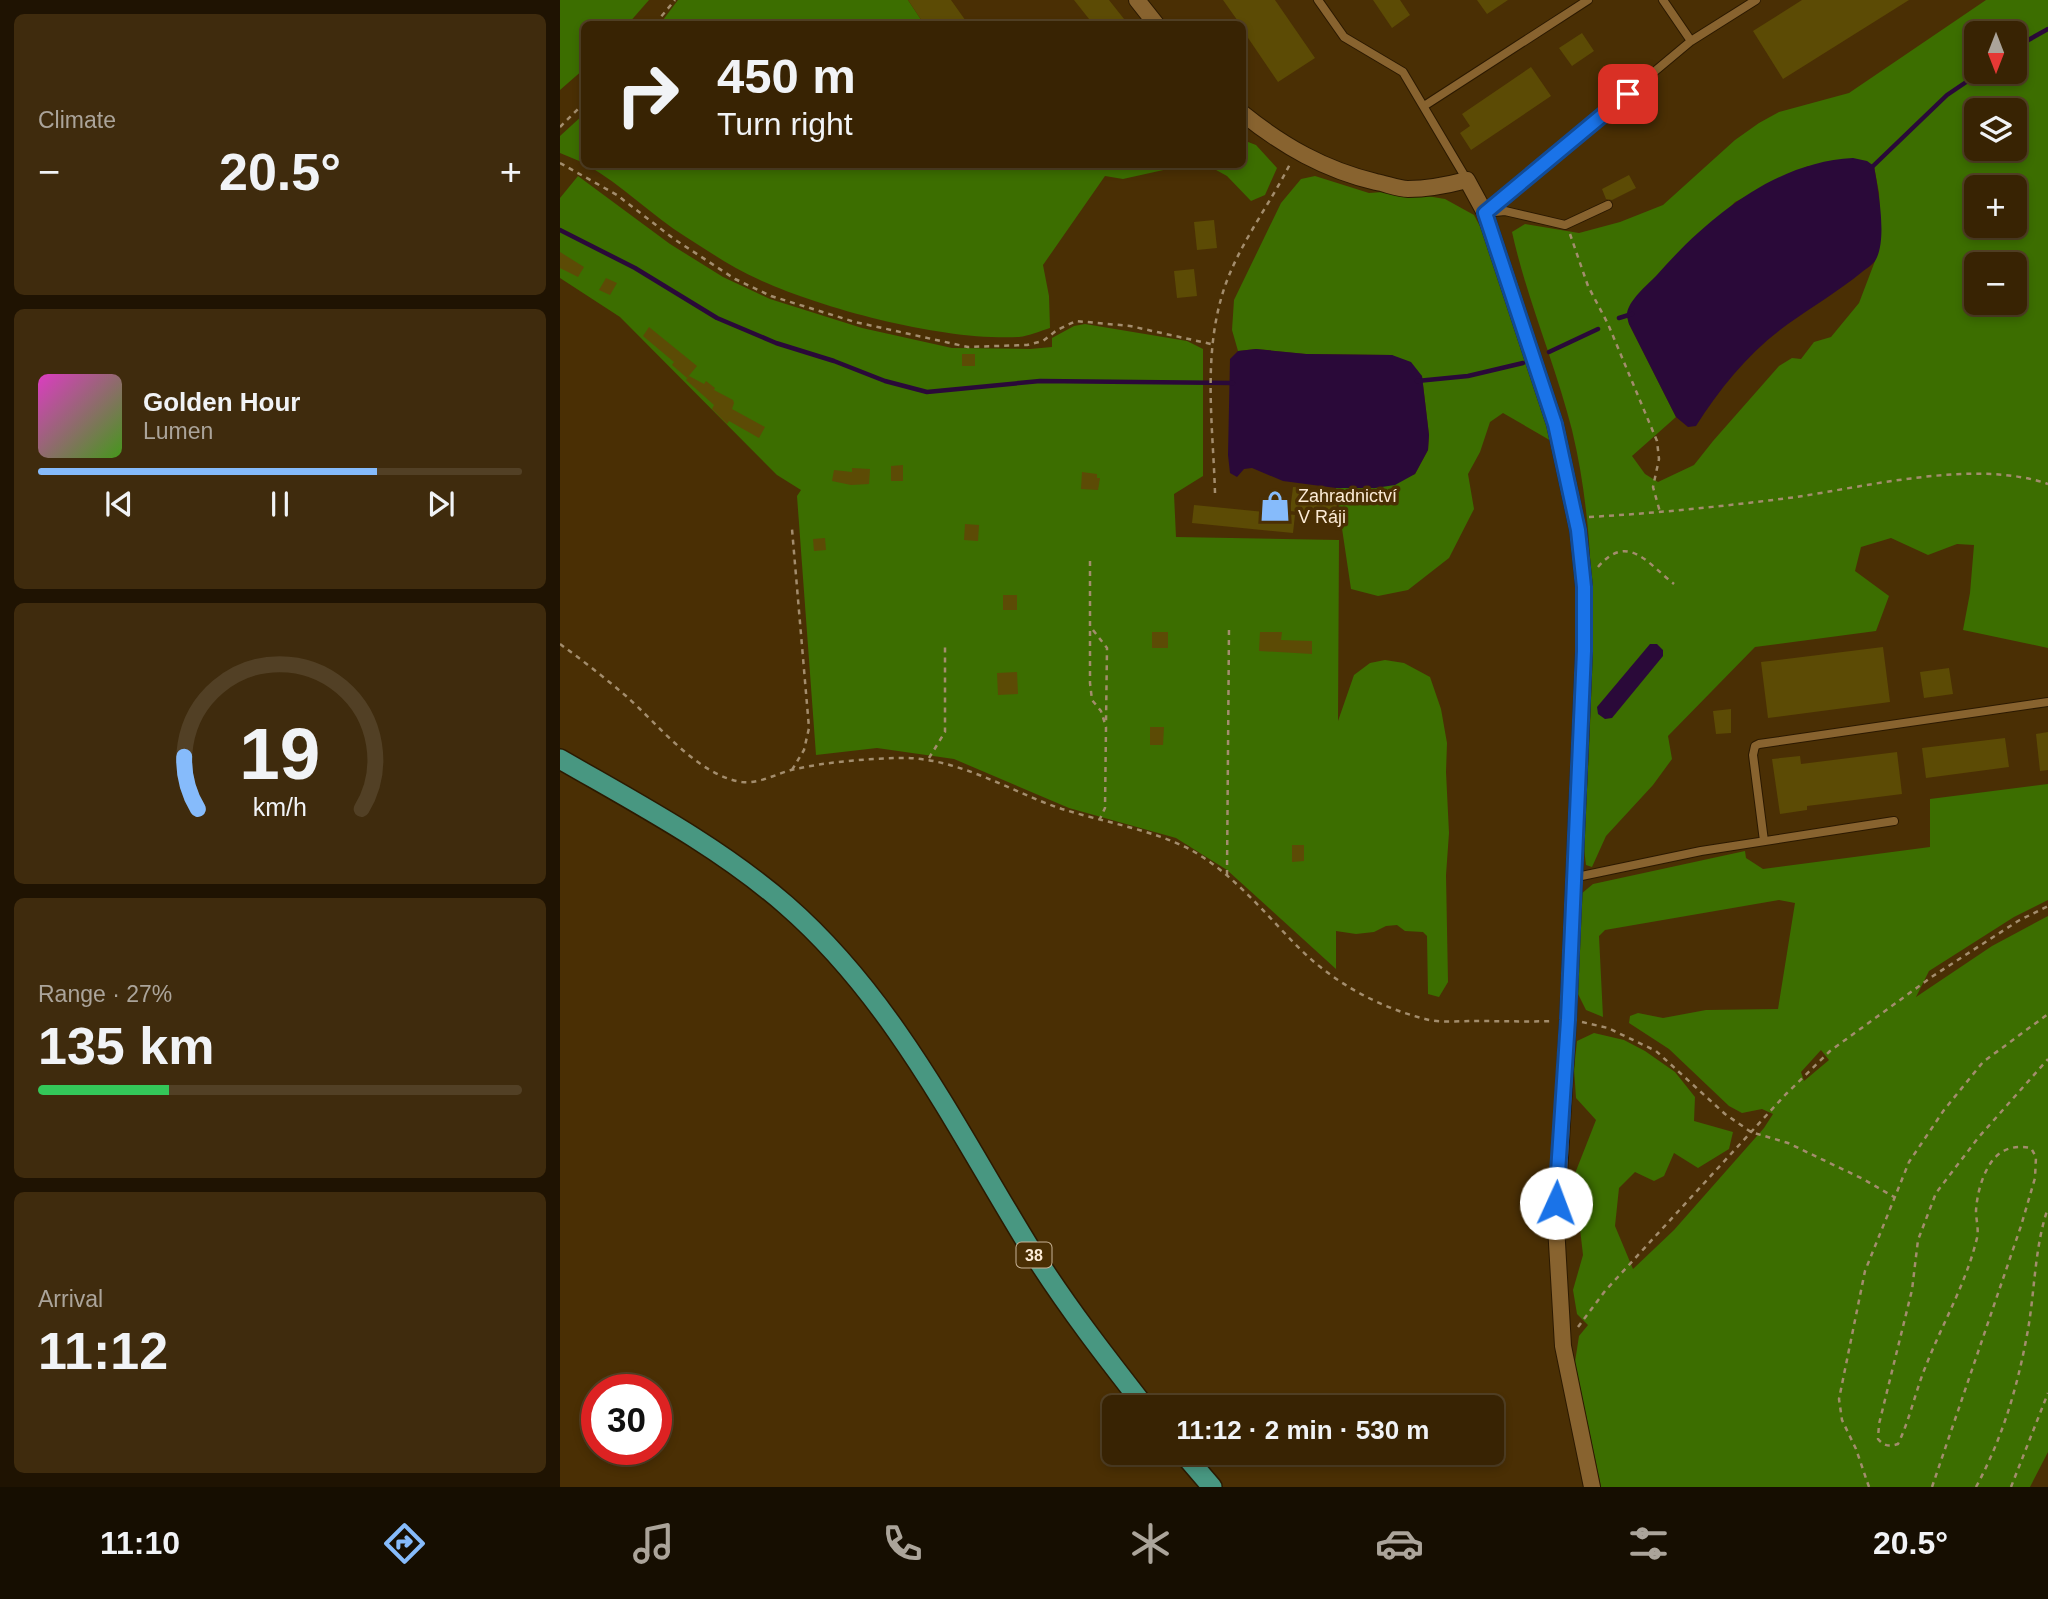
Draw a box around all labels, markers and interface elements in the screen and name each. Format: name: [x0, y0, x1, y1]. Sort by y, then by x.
north arrow: [1964, 21, 2026, 84]
map controls: [1964, 21, 2027, 315]
icon: right: [602, 49, 693, 140]
text: 450 m: [717, 49, 856, 103]
pin: [1598, 64, 1658, 124]
icon: arrive: [1609, 75, 1647, 113]
button: layers: [1964, 98, 2027, 161]
text: Turn right: [717, 106, 853, 142]
text: Climate: [38, 107, 116, 133]
text: 20.5°: [219, 143, 341, 201]
text: −: [38, 151, 60, 193]
text: +: [500, 151, 522, 193]
button: +: [1964, 175, 2027, 238]
button: −: [1964, 252, 2027, 315]
text: Golden Hour: [143, 387, 300, 417]
text: Lumen: [143, 418, 213, 444]
icon: previous: [100, 485, 138, 523]
icon: pause: [261, 485, 299, 523]
icon: next: [422, 485, 460, 523]
place label: Zahradnictví V Ráji: [1298, 486, 1397, 527]
shop icon: Zahradnictví V Ráji: [1258, 489, 1292, 523]
text: 19: [240, 714, 320, 795]
text: km/h: [253, 793, 307, 821]
text: Range · 27%: [38, 981, 172, 1007]
text: 135 km: [38, 1017, 214, 1075]
position arrow: [1519, 1166, 1593, 1240]
road number: 38: [1016, 1242, 1051, 1268]
text: Arrival: [38, 1286, 103, 1312]
text: 11:12: [38, 1322, 168, 1380]
speed limit sign: 30: [581, 1374, 672, 1465]
text: 11:12 · 2 min · 530 m: [1177, 1415, 1429, 1445]
icon: directions: [380, 1519, 429, 1568]
icon: music: [629, 1519, 678, 1568]
icon: phone: [878, 1519, 927, 1568]
icon: climate: [1126, 1519, 1175, 1568]
icon: car: [1375, 1519, 1424, 1568]
icon: filters: [1624, 1519, 1673, 1568]
text: 11:10: [100, 1525, 180, 1561]
text: 20.5°: [1873, 1525, 1948, 1561]

